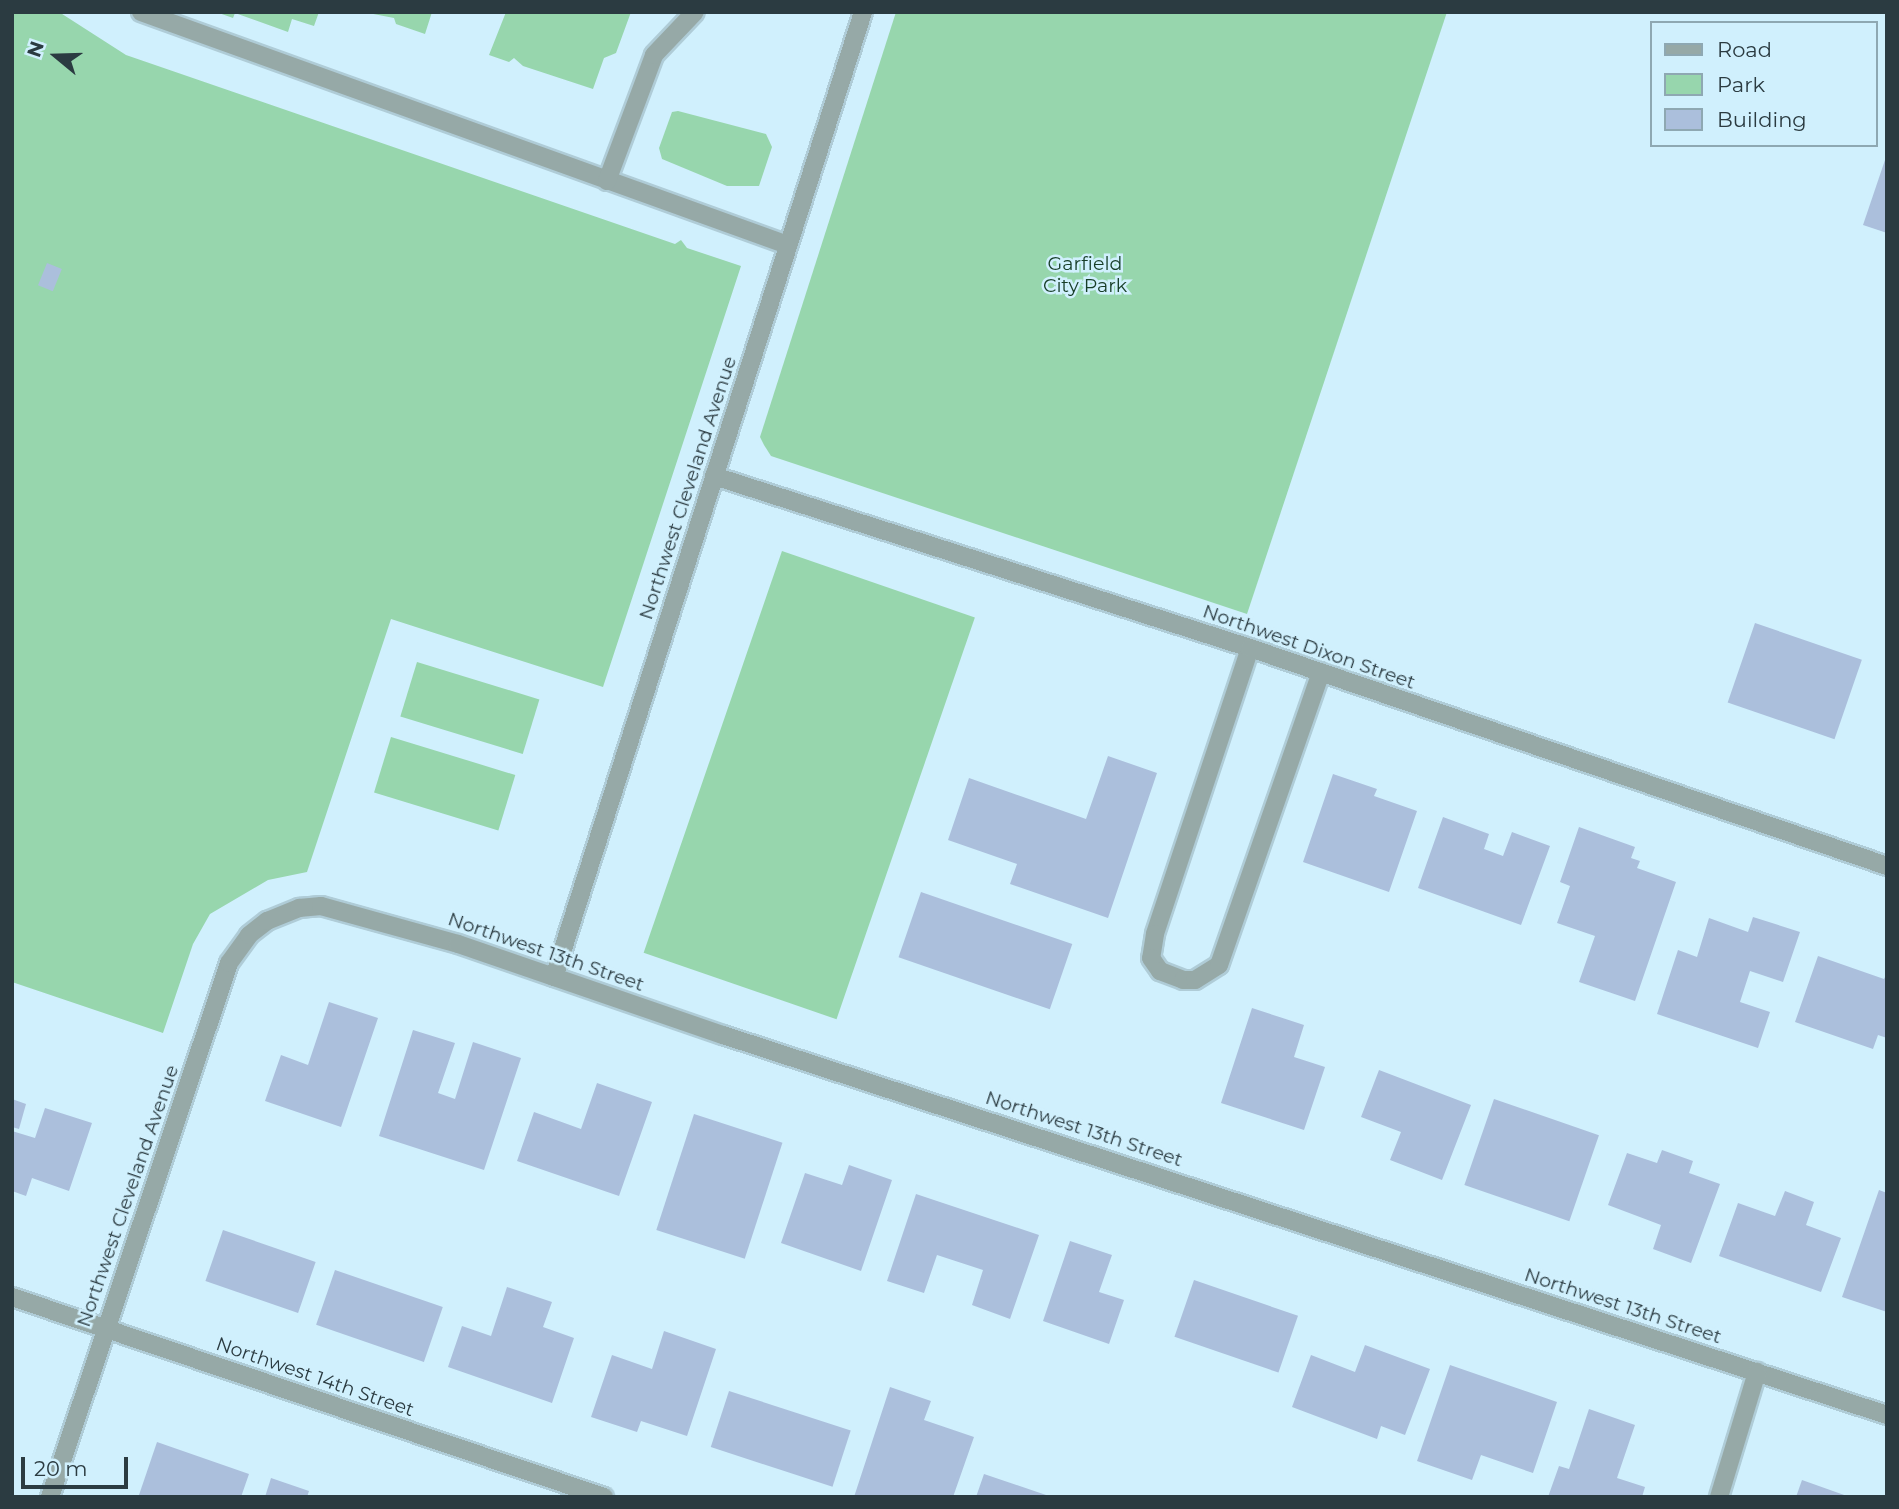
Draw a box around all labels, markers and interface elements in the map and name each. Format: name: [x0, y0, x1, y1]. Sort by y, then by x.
north arrow: [21, 21, 91, 91]
legend: [1650, 21, 1878, 147]
text: Road: [1717, 37, 1772, 62]
text: N: [22, 38, 49, 60]
text: Park: [1717, 72, 1765, 97]
text: Building: [1717, 107, 1807, 132]
park label: Garfield City Park: [1043, 253, 1127, 297]
street label: Northwest Cleveland Avenue: [635, 353, 741, 623]
street label: Northwest Dixon Street: [1200, 600, 1418, 694]
street label: Northwest 13th Street: [445, 908, 647, 996]
street label: Northwest Cleveland Avenue: [72, 1062, 184, 1330]
street label: Northwest 13th Street: [982, 1086, 1186, 1172]
street label: Northwest 13th Street: [1521, 1263, 1725, 1349]
street label: Northwest 14th Street: [213, 1332, 417, 1422]
scale bar: [24, 1442, 131, 1486]
text: 20 m: [34, 1456, 88, 1481]

